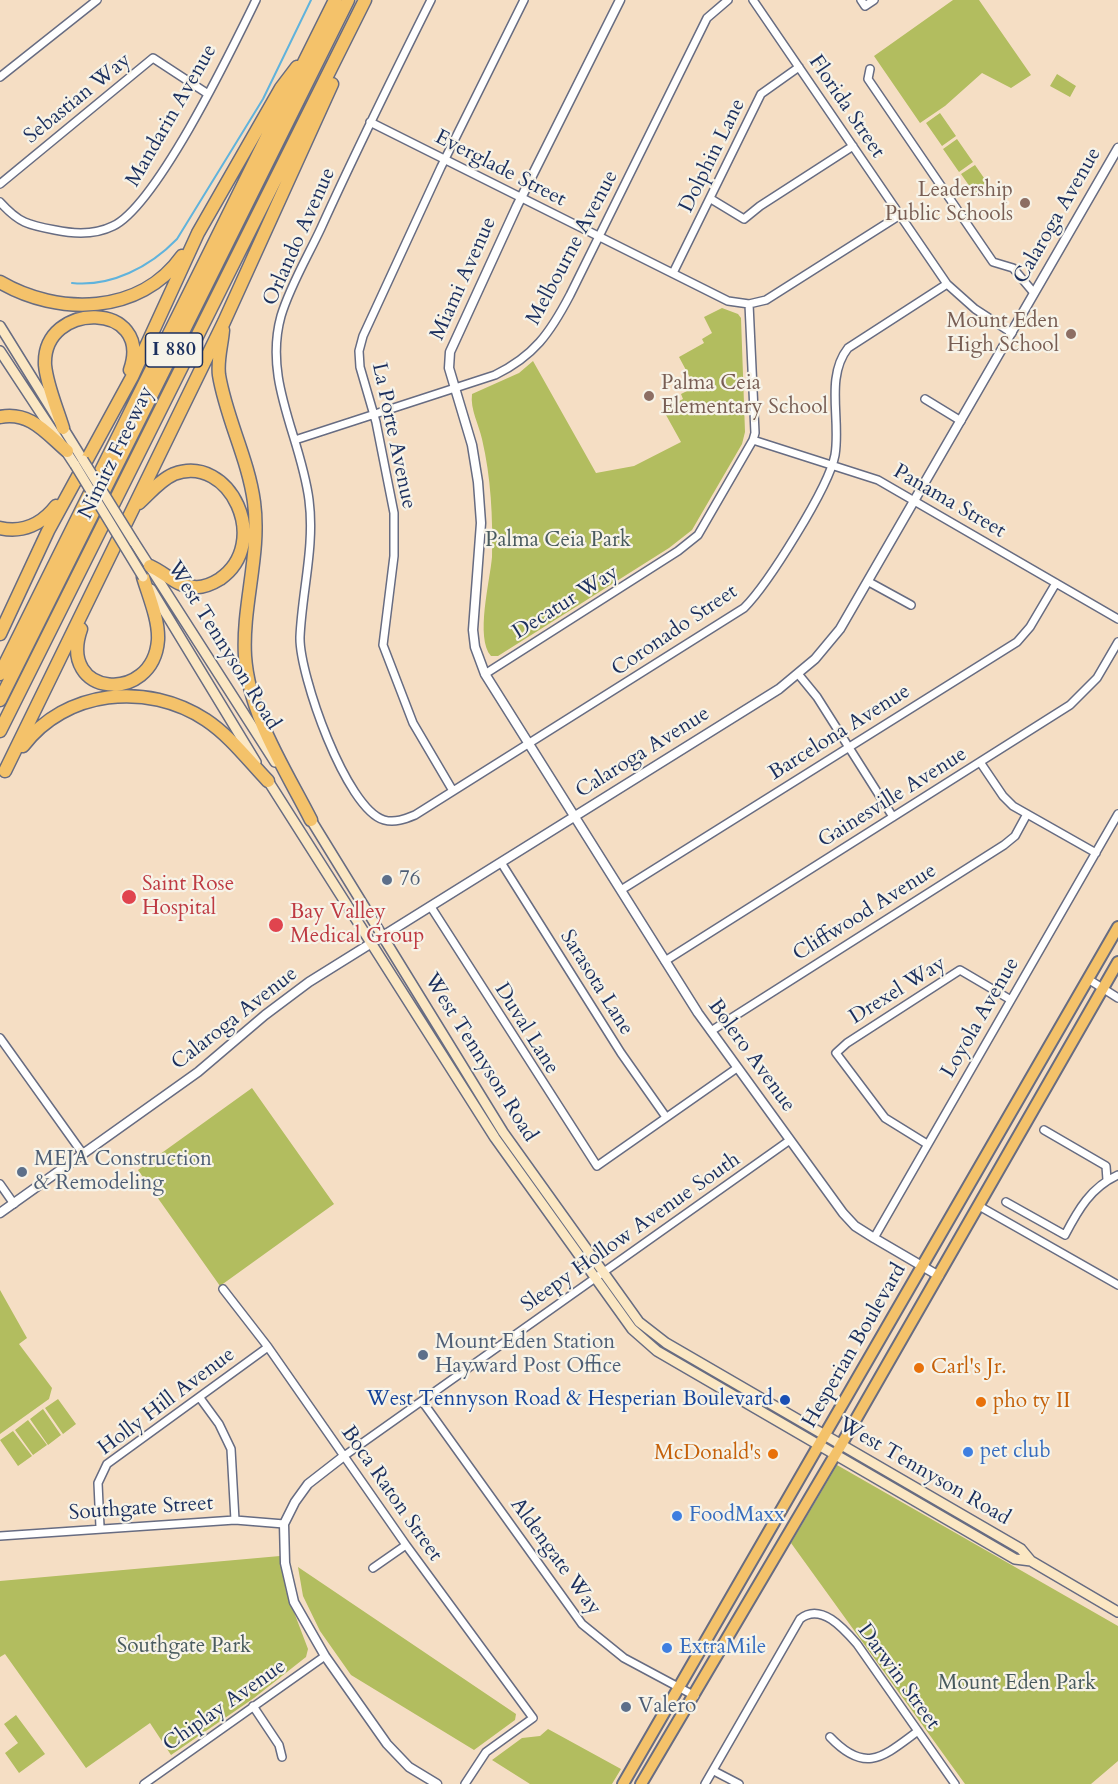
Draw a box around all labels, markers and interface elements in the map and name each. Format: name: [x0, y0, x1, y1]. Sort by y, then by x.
street label: Mandarin Avenue: [121, 40, 223, 192]
street label: Sebastian Way: [20, 48, 136, 150]
street label: Florida Street: [802, 51, 890, 163]
street label: Dolphin Lane: [675, 95, 751, 217]
street label: Everglade Street: [430, 125, 570, 213]
street label: Calaroga Avenue: [1009, 143, 1107, 289]
street label: Orlando Avenue: [258, 164, 342, 310]
street label: Melbourne Avenue: [522, 166, 624, 330]
place label: Leadership Public Schools: [885, 178, 1013, 228]
marker: Leadership Public Schools: [1018, 196, 1032, 210]
street label: Miami Avenue: [426, 214, 502, 344]
place label: Mount Eden High School: [947, 309, 1059, 359]
marker: Mount Eden High School: [1064, 327, 1078, 341]
road number: I 880: [146, 333, 202, 367]
street label: La Porte Avenue: [365, 361, 421, 511]
place label: Palma Ceia Elementary School: [661, 371, 828, 421]
street label: Nimitz Freeway: [74, 382, 160, 524]
marker: Palma Ceia Elementary School: [642, 389, 656, 403]
street label: Panama Street: [888, 460, 1010, 544]
park label: Palma Ceia Park: [485, 528, 631, 554]
street label: West Tennyson Road: [161, 557, 285, 735]
street label: Decatur Way: [508, 561, 624, 645]
street label: Coronado Street: [607, 580, 743, 682]
street label: Barcelona Avenue: [765, 680, 915, 786]
street label: Calaroga Avenue: [571, 702, 715, 804]
street label: Gainesville Avenue: [814, 742, 972, 854]
street label: Cliffwood Avenue: [789, 859, 941, 967]
place label: 76: [399, 867, 421, 893]
place label: Saint Rose Hospital: [142, 872, 234, 922]
marker: 76: [380, 873, 394, 887]
marker: Saint Rose Hospital: [120, 888, 138, 906]
place label: Bay Valley Medical Group: [290, 900, 424, 950]
marker: Bay Valley Medical Group: [267, 916, 285, 934]
street label: Sarasota Lane: [554, 926, 638, 1040]
street label: Drexel Way: [845, 952, 951, 1030]
street label: Loyola Avenue: [936, 953, 1026, 1083]
street label: Calaroga Avenue: [167, 962, 303, 1076]
street label: West Tennyson Road: [418, 969, 542, 1147]
street label: Duval Lane: [488, 979, 564, 1079]
street label: Bolero Avenue: [702, 995, 800, 1117]
place label: MEJA Construction & Remodeling: [34, 1147, 212, 1197]
street label: Sleepy Hollow Avenue South: [517, 1148, 745, 1318]
marker: MEJA Construction & Remodeling: [15, 1165, 29, 1179]
street label: Hesperian Boulevard: [798, 1259, 912, 1433]
place label: Mount Eden Station Hayward Post Office: [435, 1330, 622, 1380]
street label: Holly Hill Avenue: [94, 1343, 240, 1461]
marker: Mount Eden Station Hayward Post Office: [416, 1348, 430, 1362]
place label: Carl's Jr.: [931, 1355, 1007, 1381]
marker: Carl's Jr.: [912, 1361, 926, 1375]
place label: West Tennyson Road & Hesperian Boulevard: [366, 1387, 773, 1413]
place label: pho ty II: [993, 1389, 1070, 1415]
marker: West Tennyson Road & Hesperian Boulevard: [778, 1393, 792, 1407]
marker: pho ty II: [974, 1395, 988, 1409]
street label: West Tennyson Road: [834, 1413, 1014, 1531]
street label: Boca Raton Street: [335, 1421, 447, 1567]
place label: pet club: [980, 1439, 1051, 1465]
place label: McDonald's: [654, 1441, 761, 1467]
marker: pet club: [961, 1445, 975, 1459]
marker: McDonald's: [766, 1447, 780, 1461]
street label: Southgate Street: [68, 1491, 214, 1527]
street label: Aldengate Way: [504, 1493, 606, 1621]
place label: FoodMaxx: [689, 1503, 785, 1529]
marker: FoodMaxx: [670, 1509, 684, 1523]
street label: Darwin Street: [851, 1619, 945, 1735]
park label: Southgate Park: [117, 1634, 251, 1660]
place label: ExtraMile: [679, 1635, 766, 1661]
marker: ExtraMile: [660, 1641, 674, 1655]
street label: Chiplay Avenue: [159, 1654, 291, 1758]
park label: Mount Eden Park: [938, 1671, 1096, 1697]
place label: Valero: [638, 1694, 696, 1720]
marker: Valero: [619, 1700, 633, 1714]

